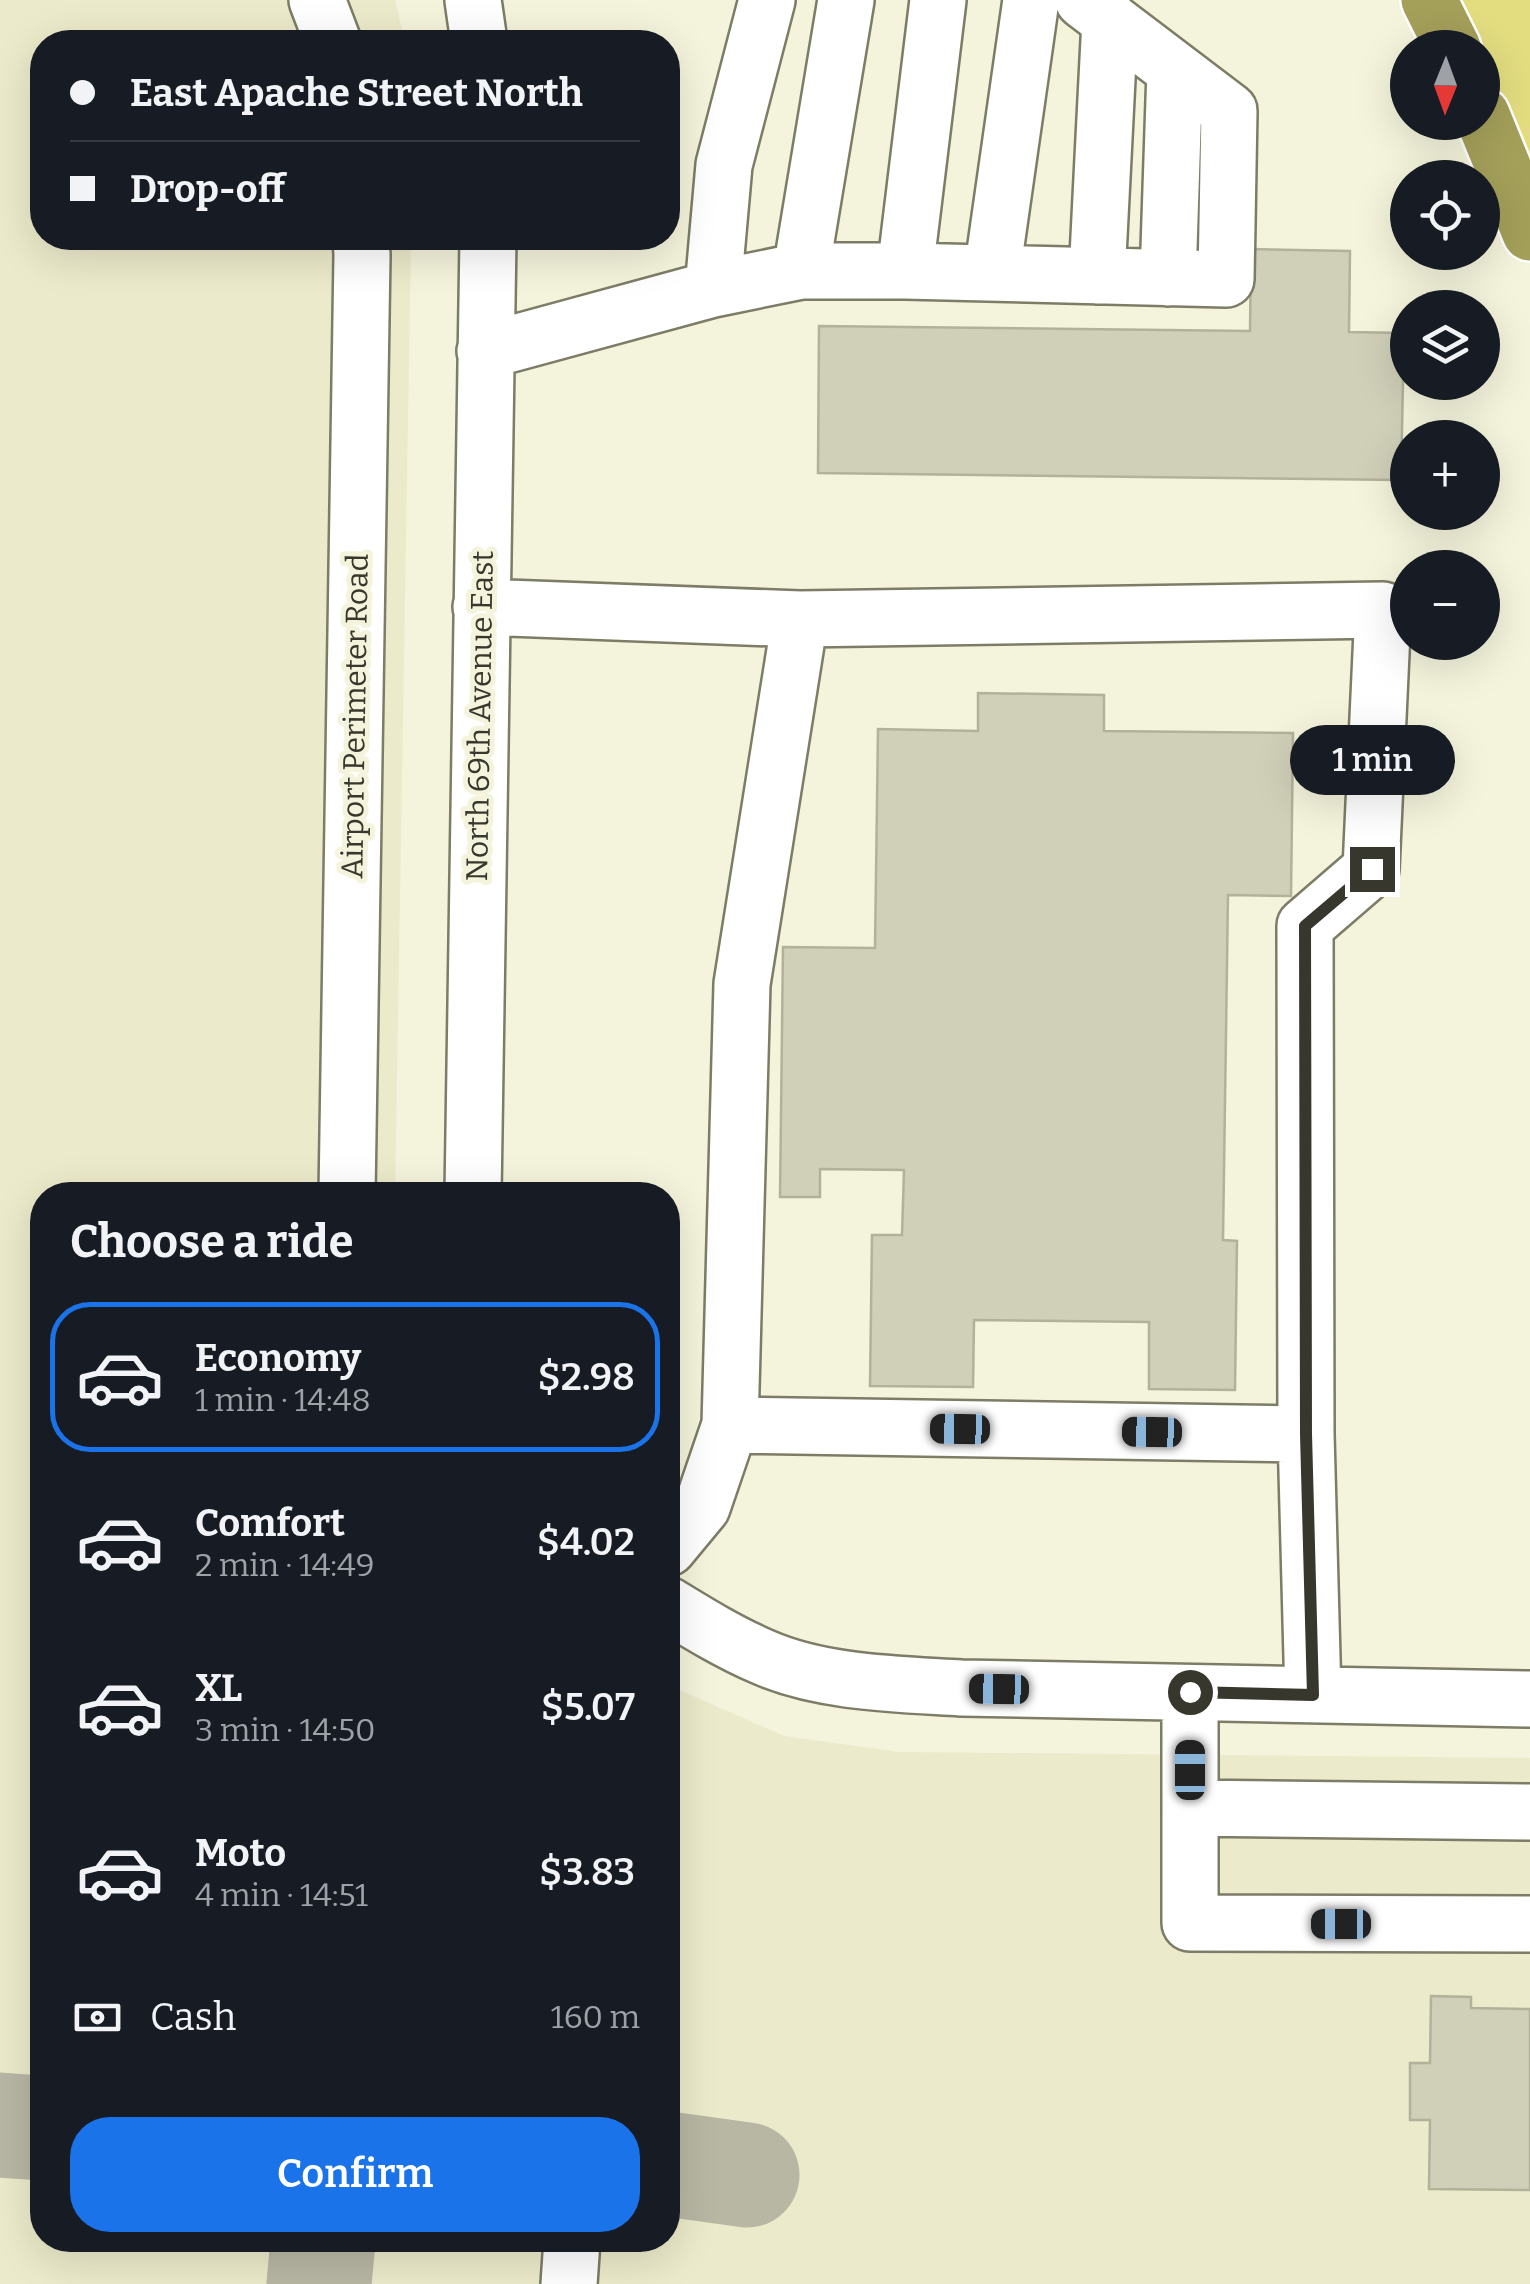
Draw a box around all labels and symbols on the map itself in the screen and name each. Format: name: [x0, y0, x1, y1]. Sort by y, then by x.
north arrow: [1390, 30, 1500, 140]
street label: North 69th Avenue East: [459, 550, 501, 882]
street label: Airport Perimeter Road: [334, 553, 376, 879]
callout: 1 min: [1290, 724, 1454, 794]
route end: [1350, 847, 1395, 892]
car: [930, 1413, 990, 1445]
car: [1122, 1416, 1182, 1448]
route start: [1168, 1670, 1213, 1715]
car: [969, 1673, 1029, 1705]
car: [1175, 1740, 1205, 1800]
car: [1311, 1909, 1371, 1939]

